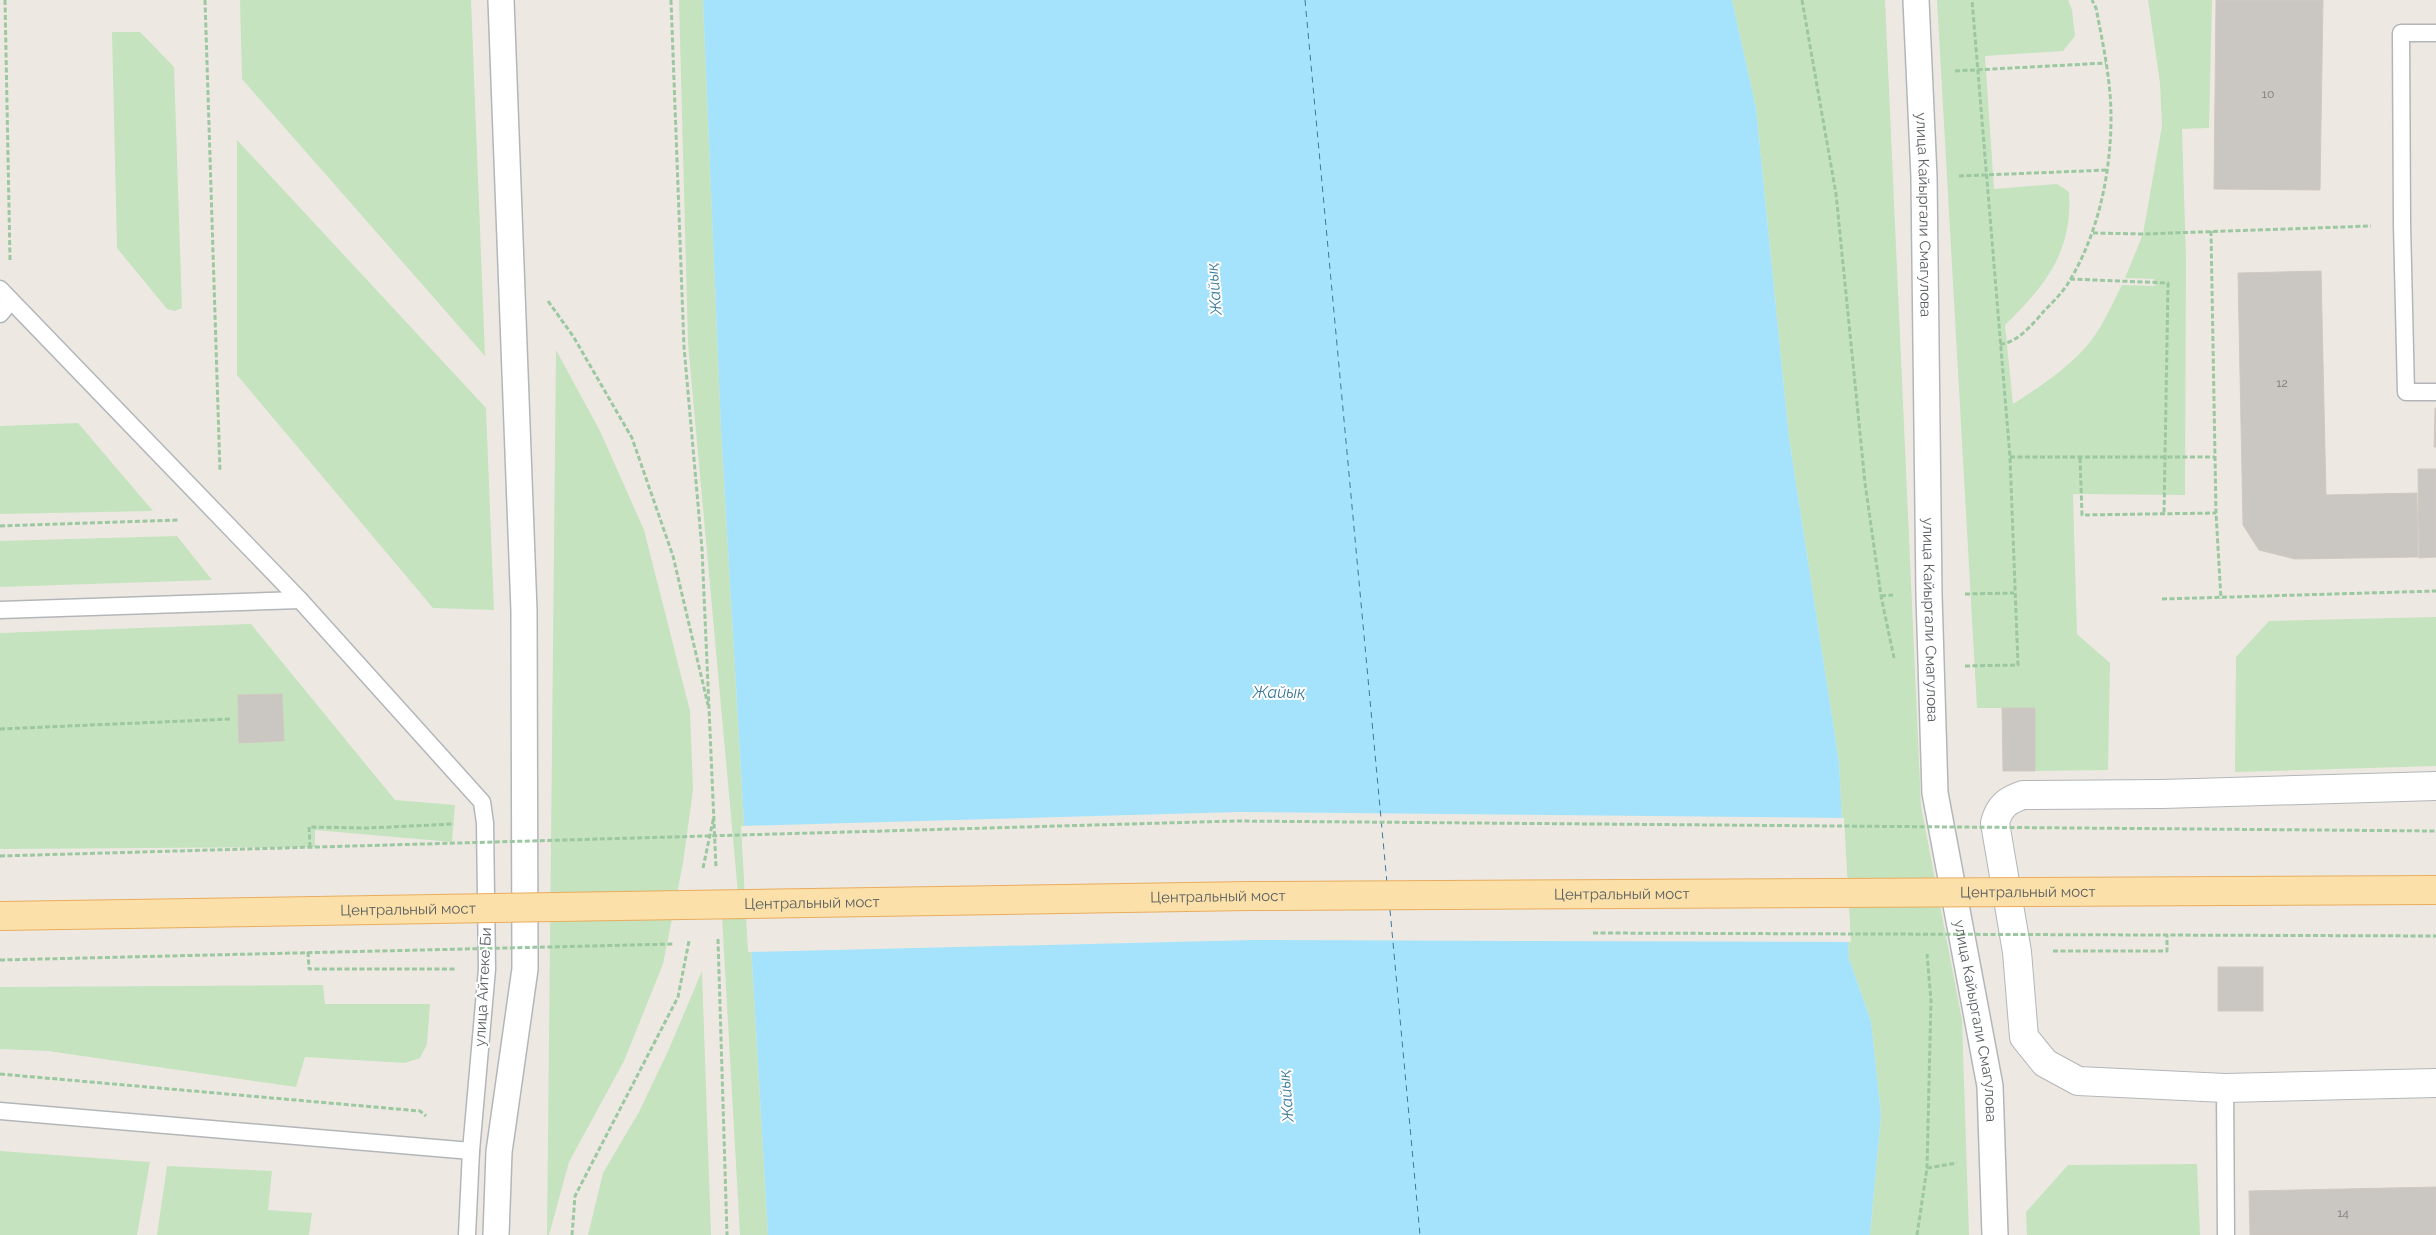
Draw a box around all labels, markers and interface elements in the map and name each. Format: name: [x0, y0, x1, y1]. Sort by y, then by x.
house number: 10: [2262, 87, 2274, 101]
street label: улица Кайыргали Смагулова: [1912, 112, 1935, 317]
water label: Жайық: [1202, 262, 1226, 317]
house number: 12: [2276, 376, 2288, 390]
street label: улица Кайыргали Смагулова: [1919, 517, 1942, 722]
water label: Жайық: [1252, 683, 1305, 702]
street label: Центральный мост: [1960, 883, 2096, 901]
street label: Центральный мост: [1554, 885, 1690, 903]
street label: Центральный мост: [1150, 887, 1286, 907]
street label: Центральный мост: [744, 893, 880, 913]
street label: Центральный мост: [340, 899, 476, 920]
street label: улица Кайыргали Смагулова: [1950, 918, 2000, 1122]
street label: улица Айтеке Би: [471, 927, 495, 1047]
water label: Жайық: [1274, 1069, 1298, 1124]
house number: 14: [2337, 1206, 2349, 1220]

